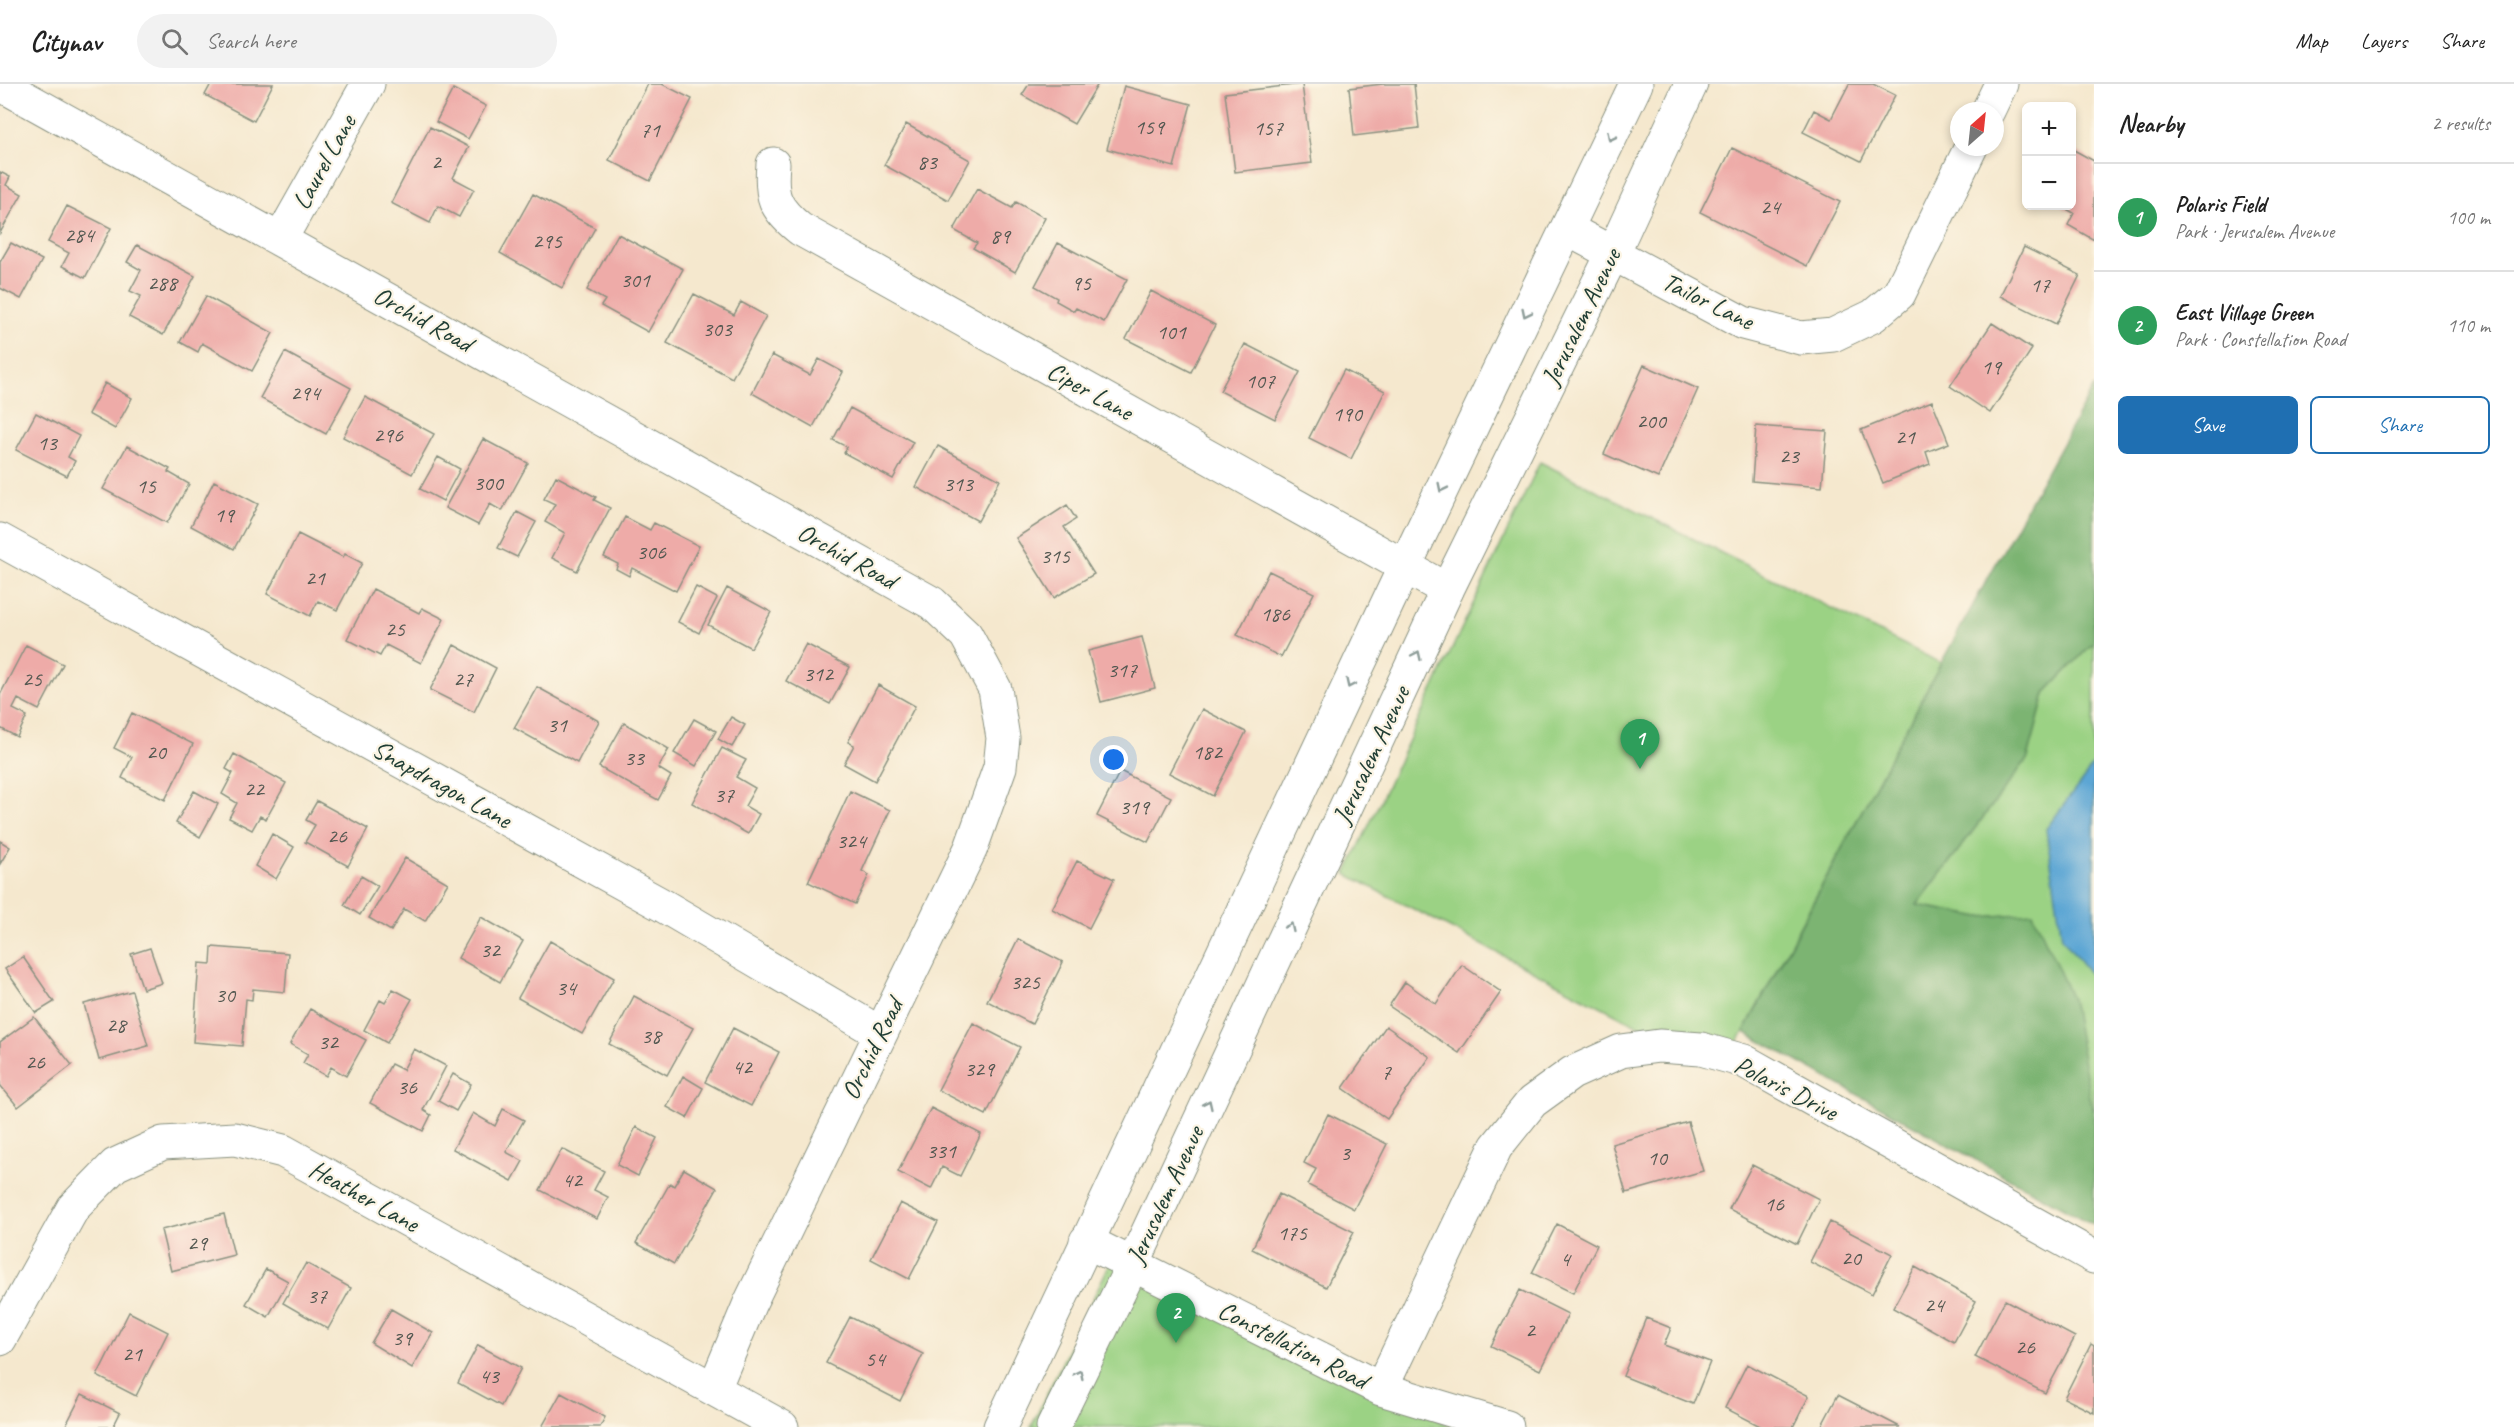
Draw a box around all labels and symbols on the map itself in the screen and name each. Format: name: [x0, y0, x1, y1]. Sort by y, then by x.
north arrow: [1950, 102, 2004, 156]
street label: Laurel Lane: [285, 108, 364, 215]
house number: 159: [1134, 113, 1166, 141]
house number: 157: [1253, 114, 1284, 142]
house number: 71: [640, 116, 661, 144]
one-way arrow: [1606, 130, 1618, 141]
house number: 2: [431, 148, 443, 176]
house number: 83: [917, 148, 939, 176]
house number: 24: [1760, 193, 1782, 221]
house number: 284: [64, 221, 96, 249]
house number: 89: [990, 222, 1012, 250]
house number: 295: [532, 227, 563, 255]
street label: Jerusalem Avenue: [1533, 241, 1629, 393]
street label: Tailor Lane: [1657, 265, 1760, 338]
house number: 301: [620, 266, 651, 294]
house number: 288: [147, 269, 179, 297]
house number: 95: [1071, 269, 1092, 297]
house number: 17: [2030, 271, 2051, 299]
street label: Orchid Road: [368, 278, 482, 362]
one-way arrow: [1522, 306, 1534, 317]
house number: 303: [702, 315, 734, 343]
house number: 101: [1156, 318, 1187, 346]
house number: 19: [1981, 353, 2003, 381]
street label: Ciper Lane: [1041, 354, 1141, 429]
house number: 107: [1245, 367, 1276, 395]
house number: 294: [290, 379, 322, 407]
house number: 190: [1332, 400, 1364, 428]
house number: 200: [1636, 407, 1668, 435]
house number: 296: [373, 421, 404, 449]
house number: 21: [1895, 423, 1916, 451]
house number: 13: [37, 429, 59, 457]
house number: 23: [1779, 442, 1801, 470]
house number: 300: [473, 469, 505, 497]
house number: 313: [943, 470, 975, 498]
house number: 15: [136, 472, 157, 500]
one-way arrow: [1438, 482, 1450, 493]
house number: 19: [214, 501, 236, 529]
street label: Orchid Road: [792, 515, 906, 599]
house number: 306: [636, 538, 667, 566]
house number: 315: [1040, 542, 1071, 570]
house number: 21: [305, 564, 326, 592]
house number: 186: [1260, 600, 1291, 628]
house number: 25: [385, 615, 406, 643]
one-way arrow: [1410, 650, 1422, 661]
house number: 317: [1107, 656, 1138, 684]
house number: 312: [803, 660, 835, 688]
house number: 25: [22, 665, 43, 693]
house number: 27: [453, 665, 474, 693]
one-way arrow: [1345, 677, 1357, 688]
street label: Jerusalem Avenue: [1324, 679, 1418, 831]
house number: 31: [547, 711, 568, 739]
pin: 1: [1620, 720, 1660, 769]
street label: Snapdragon Lane: [367, 732, 519, 837]
house number: 20: [146, 738, 168, 766]
house number: 182: [1192, 738, 1224, 766]
house number: 33: [624, 744, 646, 772]
your location: [1099, 745, 1128, 774]
house number: 22: [244, 775, 266, 803]
house number: 37: [714, 781, 735, 809]
house number: 319: [1119, 793, 1151, 821]
house number: 26: [327, 822, 348, 850]
house number: 324: [836, 827, 868, 855]
one-way arrow: [1283, 922, 1295, 933]
house number: 32: [480, 936, 502, 964]
house number: 325: [1010, 968, 1041, 996]
house number: 34: [556, 974, 578, 1002]
house number: 30: [215, 981, 237, 1009]
street label: Orchid Road: [833, 990, 912, 1105]
house number: 28: [106, 1011, 128, 1039]
house number: 38: [641, 1022, 663, 1050]
house number: 32: [318, 1028, 340, 1056]
house number: 26: [25, 1048, 46, 1076]
street label: Polaris Drive: [1729, 1048, 1844, 1129]
house number: 42: [732, 1053, 754, 1081]
house number: 329: [964, 1055, 996, 1083]
house number: 7: [1381, 1058, 1392, 1086]
house number: 36: [397, 1073, 418, 1101]
one-way arrow: [1201, 1099, 1213, 1110]
street label: Jerusalem Avenue: [1118, 1119, 1212, 1271]
house number: 331: [926, 1137, 957, 1165]
house number: 3: [1340, 1139, 1352, 1167]
house number: 10: [1647, 1144, 1669, 1172]
street label: Heather Lane: [303, 1152, 426, 1240]
house number: 42: [562, 1166, 584, 1194]
house number: 16: [1764, 1190, 1785, 1218]
house number: 175: [1277, 1219, 1308, 1247]
house number: 29: [187, 1229, 209, 1257]
house number: 20: [1841, 1244, 1863, 1272]
house number: 4: [1560, 1245, 1572, 1273]
house number: 37: [307, 1282, 328, 1310]
house number: 24: [1924, 1291, 1946, 1319]
street label: Constellation Road: [1213, 1293, 1377, 1399]
pin: 2: [1156, 1294, 1196, 1343]
house number: 2: [1525, 1316, 1537, 1344]
house number: 39: [392, 1324, 414, 1352]
house number: 26: [2015, 1333, 2036, 1361]
house number: 21: [122, 1340, 143, 1368]
house number: 54: [865, 1345, 887, 1373]
house number: 43: [479, 1362, 501, 1390]
one-way arrow: [1071, 1370, 1083, 1381]

